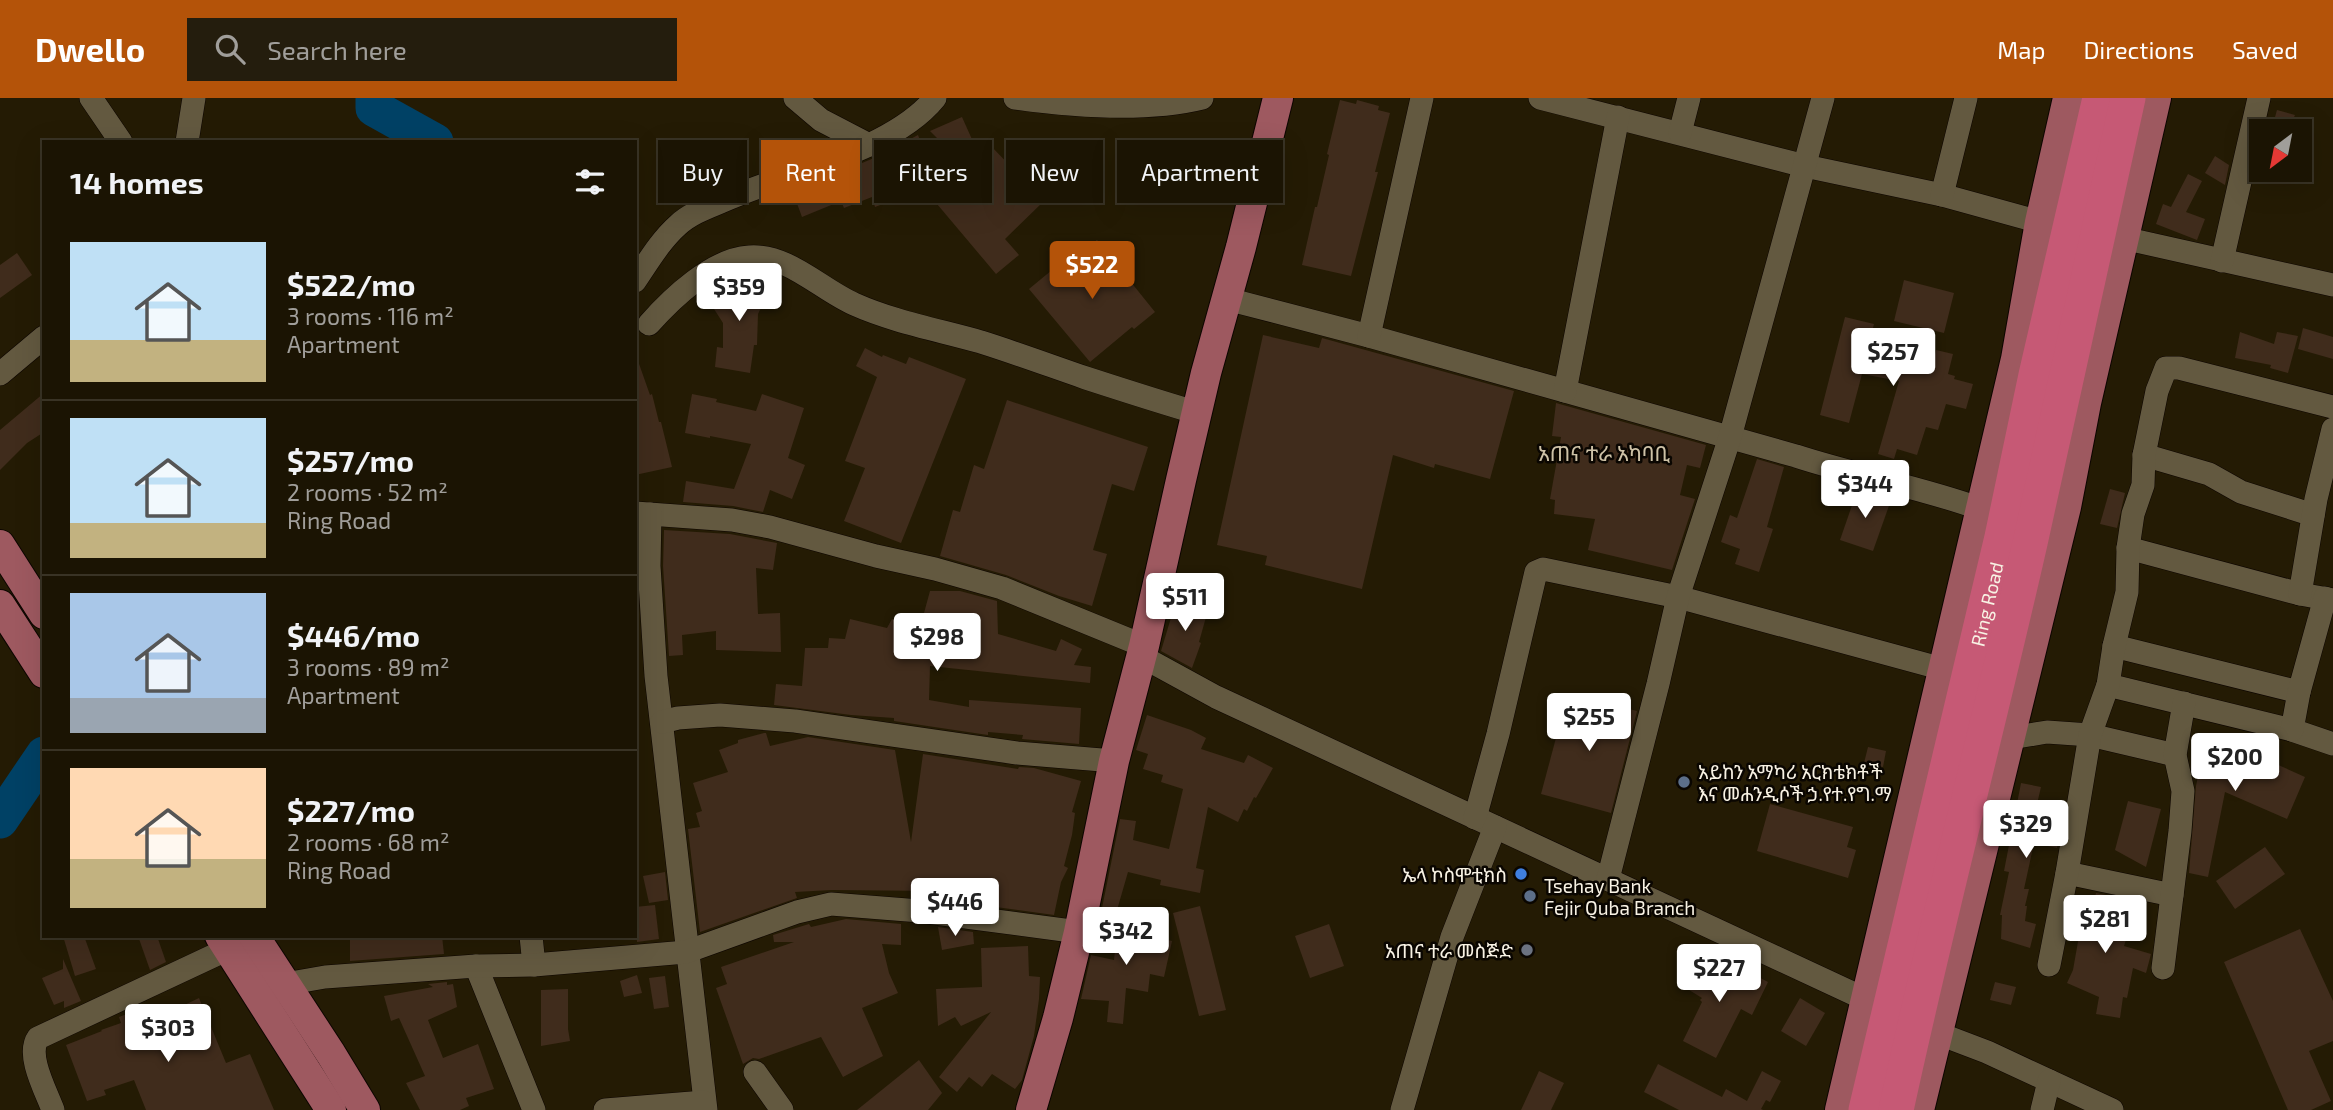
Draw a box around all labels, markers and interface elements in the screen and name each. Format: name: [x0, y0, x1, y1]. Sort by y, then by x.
search box: [187, 18, 677, 81]
text: Dwello: [35, 29, 145, 69]
icon: search: [211, 30, 249, 68]
text: Search here: [267, 34, 407, 65]
text: Map: [1997, 35, 2045, 64]
text: Directions: [2083, 35, 2194, 64]
text: Saved: [2232, 35, 2298, 64]
north arrow: [2249, 119, 2312, 182]
map controls: [2249, 119, 2312, 182]
chip: Buy: [658, 140, 747, 203]
chip: Rent: [761, 140, 860, 203]
chip: Filters: [874, 140, 992, 203]
chip: New: [1006, 140, 1103, 203]
chip: Apartment: [1117, 140, 1283, 203]
icon: filters: [571, 163, 609, 201]
text: 14 homes: [70, 164, 204, 200]
pin: $522: [1051, 242, 1133, 301]
text: $522: [1066, 250, 1118, 278]
pin: $359: [698, 264, 780, 323]
text: $522/mo: [287, 266, 416, 302]
icon: home: [126, 270, 210, 354]
text: $359: [713, 272, 765, 300]
text: 3 rooms · 116 m²: [287, 302, 454, 330]
pin: $257: [1852, 328, 1934, 388]
text: Apartment: [287, 330, 400, 358]
text: $257: [1867, 337, 1919, 365]
district label: አጠና ተራ አካባቢ: [1538, 440, 1670, 465]
text: $257/mo: [287, 442, 414, 478]
icon: home: [126, 446, 210, 530]
pin: $344: [1824, 460, 1906, 520]
text: $344: [1837, 469, 1893, 497]
text: 2 rooms · 52 m²: [287, 478, 448, 506]
text: Ring Road: [287, 506, 391, 534]
street label: Ring Road: [1965, 559, 2007, 649]
pin: $511: [1144, 574, 1226, 633]
text: $511: [1162, 582, 1208, 610]
pin: $298: [896, 614, 978, 673]
text: $446/mo: [287, 617, 420, 653]
icon: home: [126, 621, 210, 705]
text: $298: [910, 622, 964, 650]
text: 3 rooms · 89 m²: [287, 653, 449, 681]
text: Apartment: [287, 681, 400, 709]
pin: $255: [1548, 694, 1630, 753]
text: $255: [1563, 702, 1615, 730]
pin: $200: [2194, 734, 2276, 793]
text: $200: [2207, 742, 2263, 770]
place label: አይከን አማካሪ አርክቴክቶች እና መሐንዲሶች ኃ.የተ.የግ.ማ: [1698, 760, 1892, 805]
marker: አይከን አማካሪ አርክቴክቶች እና መሐንዲሶች ኃ.የተ.የግ.ማ: [1676, 774, 1692, 790]
text: $227/mo: [287, 792, 415, 828]
icon: home: [126, 796, 210, 880]
pin: $329: [1985, 800, 2067, 860]
text: $329: [1999, 809, 2053, 837]
text: 2 rooms · 68 m²: [287, 828, 450, 856]
text: Ring Road: [287, 856, 391, 884]
place label: ኤላ ኮስሞቲክስ: [1402, 863, 1507, 886]
marker: ኤላ ኮስሞቲክስ: [1513, 866, 1529, 882]
place label: Tsehay Bank Fejir Quba Branch: [1544, 874, 1695, 919]
pin: $446: [914, 878, 996, 938]
text: $446: [927, 887, 983, 915]
marker: Tsehay Bank Fejir Quba Branch: [1522, 888, 1538, 904]
pin: $281: [2064, 896, 2146, 955]
text: $281: [2080, 904, 2130, 932]
pin: $342: [1085, 908, 1167, 967]
text: $342: [1099, 916, 1153, 944]
place label: አጠና ተራ መስጅድ: [1385, 939, 1513, 962]
marker: አጠና ተራ መስጅድ: [1519, 942, 1535, 958]
pin: $227: [1678, 944, 1760, 1004]
text: $227: [1693, 953, 1745, 981]
pin: $303: [127, 1004, 209, 1064]
text: $303: [141, 1013, 195, 1041]

